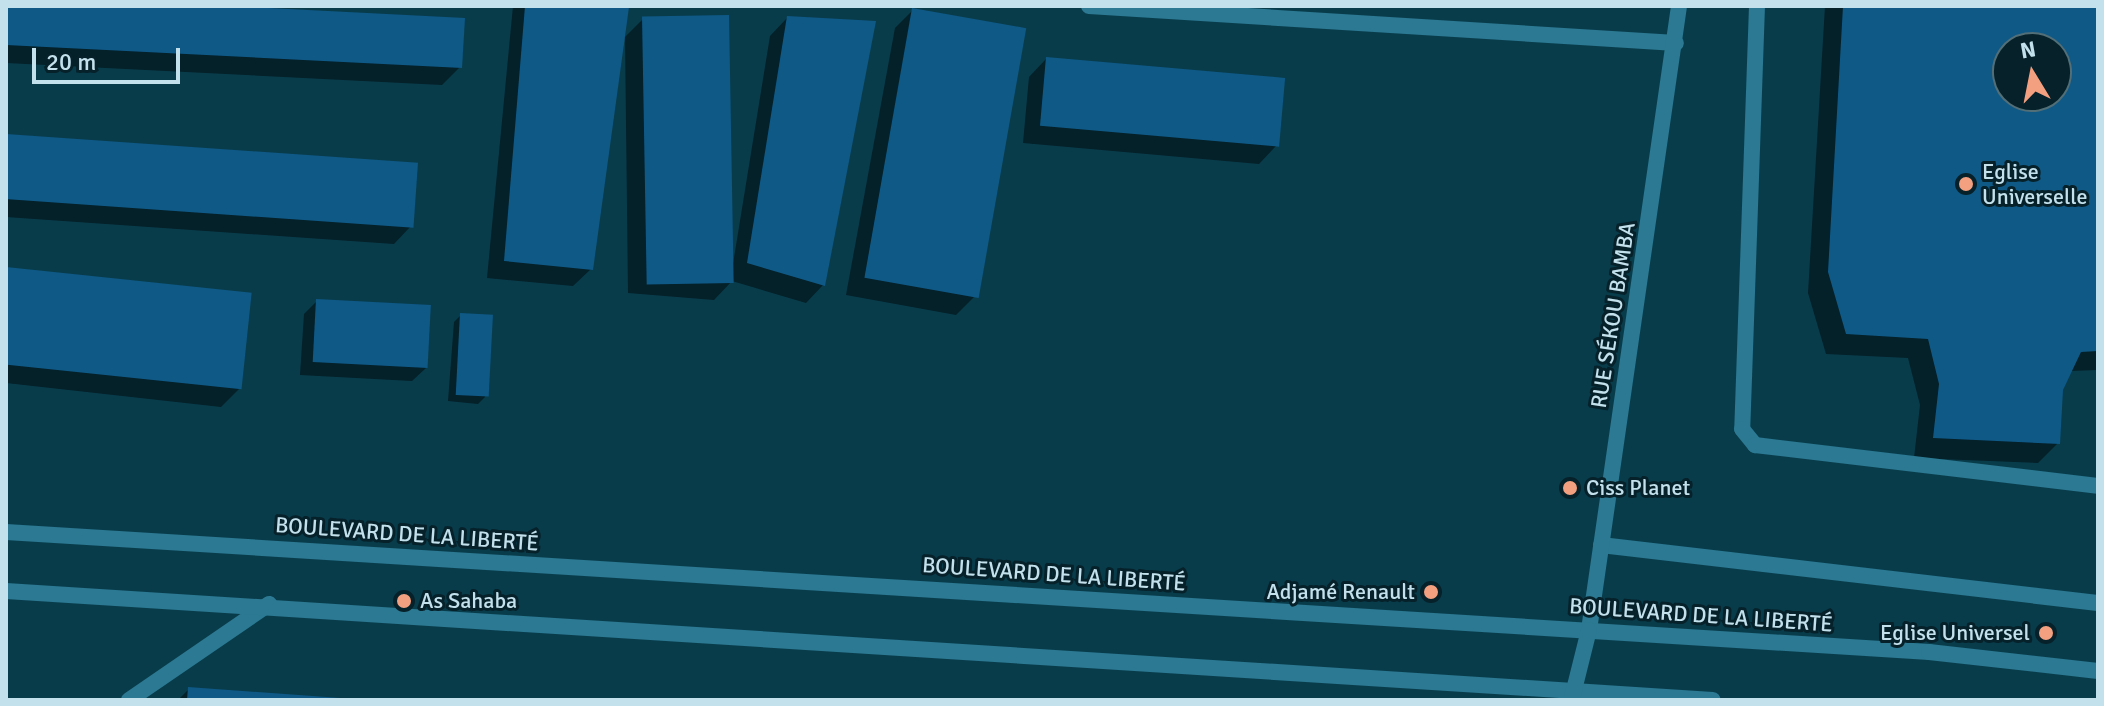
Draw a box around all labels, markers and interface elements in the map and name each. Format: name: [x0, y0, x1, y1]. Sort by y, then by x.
scale bar: [36, 32, 184, 82]
north arrow: [1992, 32, 2072, 112]
text: N: [2018, 35, 2038, 64]
text: 20 m: [46, 47, 96, 77]
place label: Eglise Universelle: [1982, 158, 2087, 210]
marker: Eglise Universelle: [1957, 175, 1975, 193]
street label: RUE SÉKOU BAMBA: [1585, 220, 1641, 410]
place label: Ciss Planet: [1586, 475, 1690, 501]
marker: Ciss Planet: [1561, 479, 1579, 497]
street label: BOULEVARD DE LA LIBERTÉ: [274, 512, 540, 556]
street label: BOULEVARD DE LA LIBERTÉ: [921, 552, 1187, 596]
place label: Adjamé Renault: [1267, 579, 1415, 605]
marker: Adjamé Renault: [1422, 583, 1440, 601]
place label: As Sahaba: [420, 588, 517, 614]
marker: As Sahaba: [395, 592, 413, 610]
street label: BOULEVARD DE LA LIBERTÉ: [1568, 593, 1834, 637]
place label: Eglise Universel: [1880, 620, 2030, 646]
marker: Eglise Universel: [2037, 624, 2055, 642]

